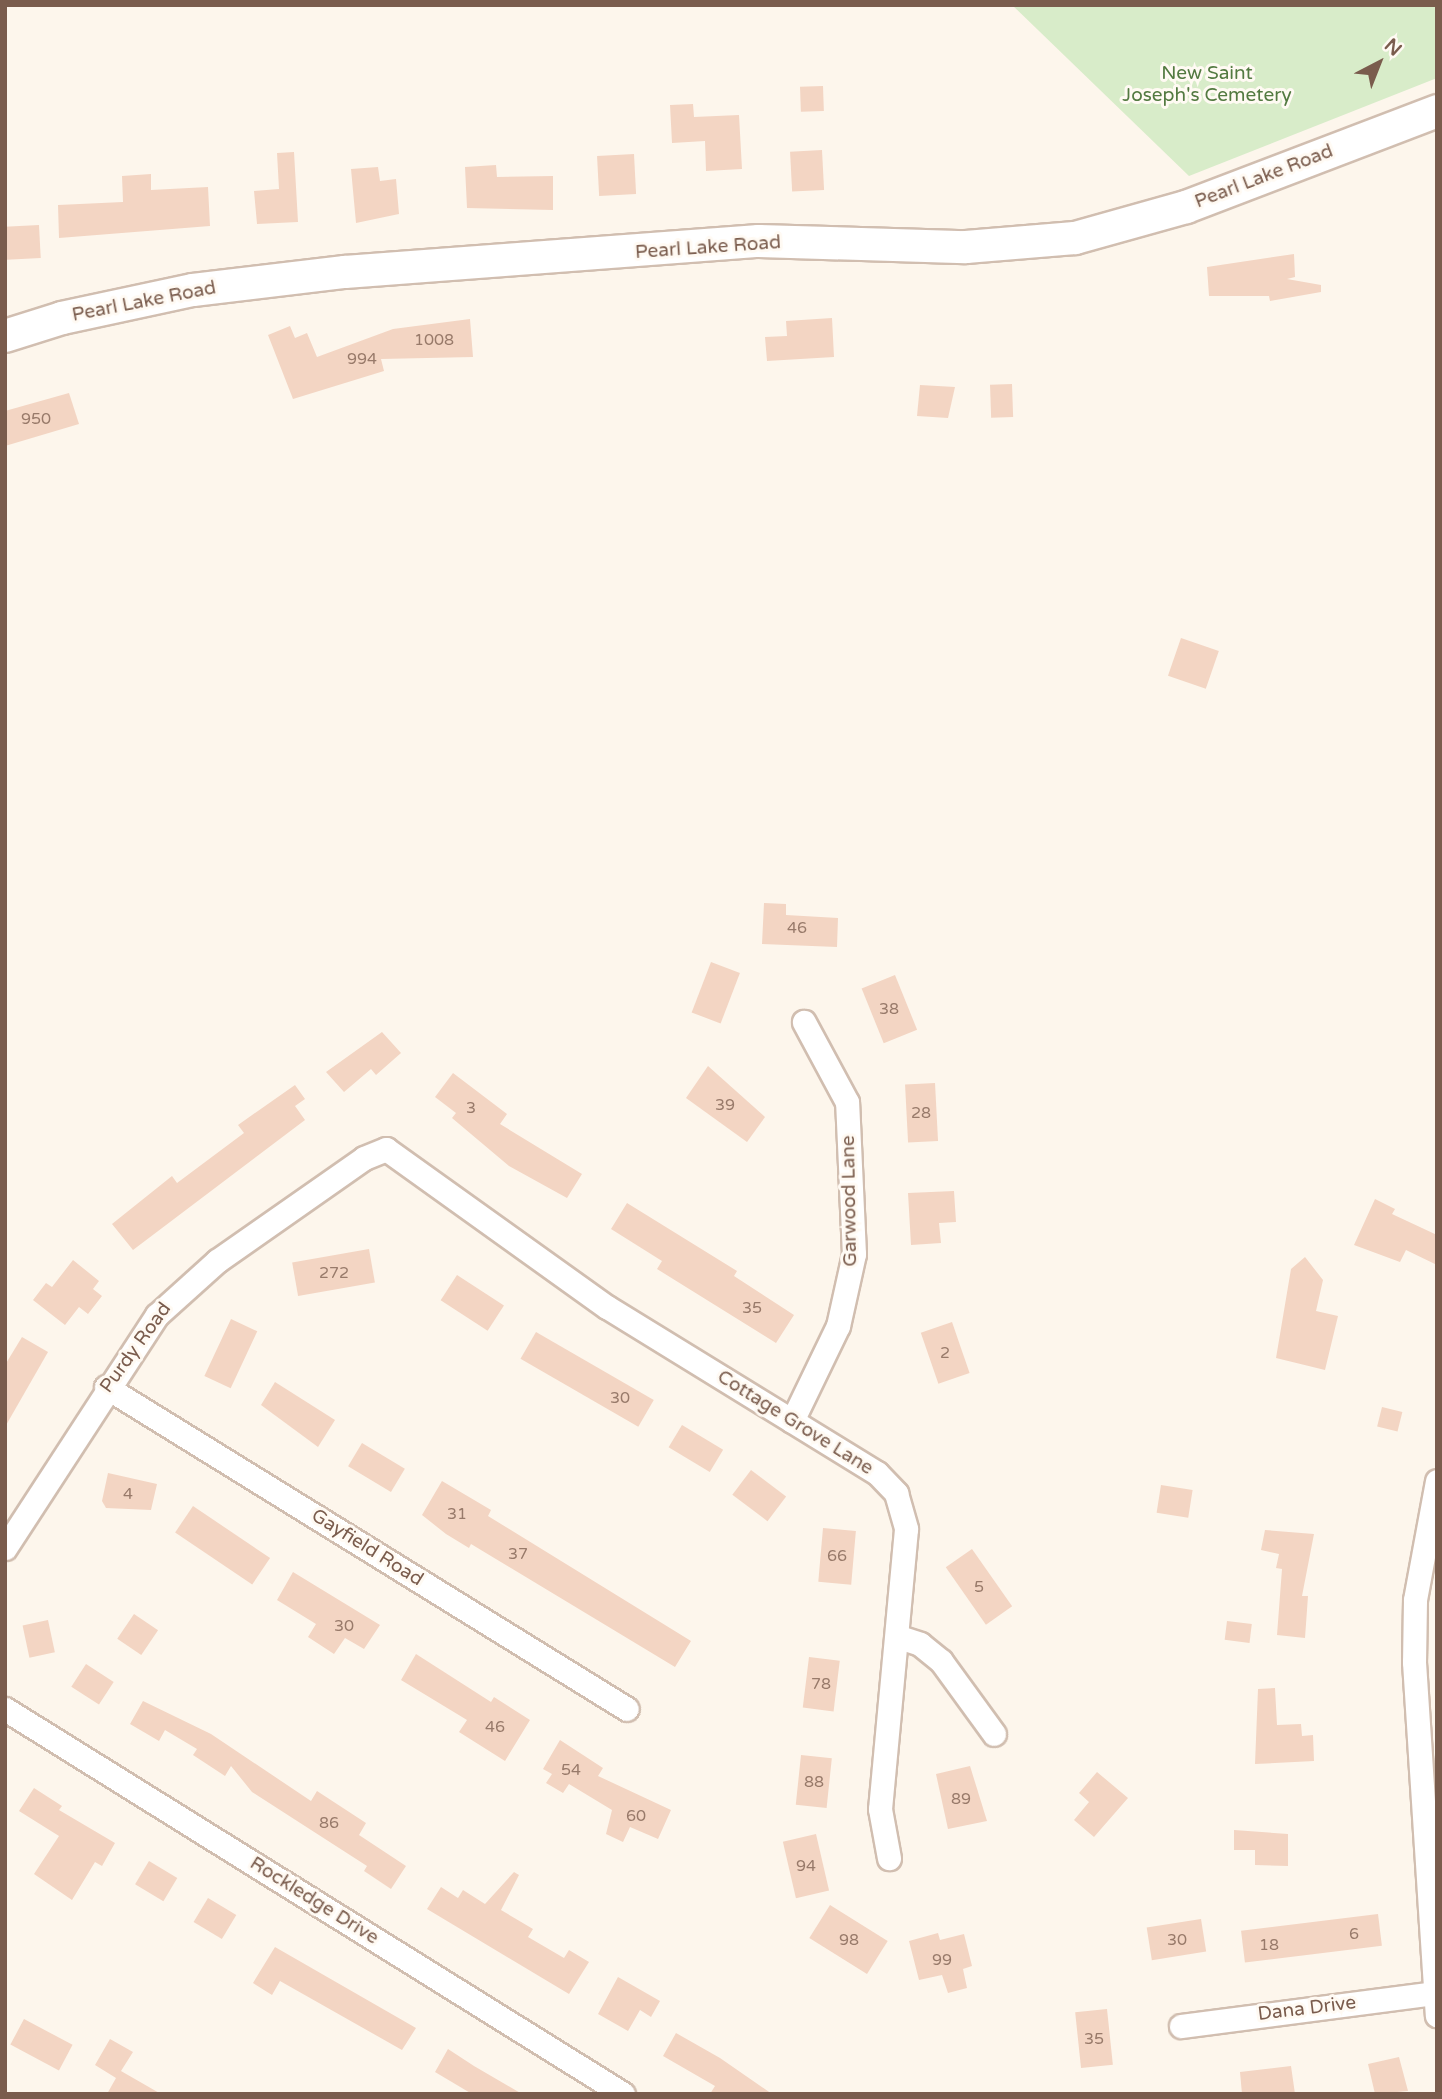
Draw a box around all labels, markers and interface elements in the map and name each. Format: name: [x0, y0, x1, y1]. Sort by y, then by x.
north arrow: [1344, 28, 1414, 98]
text: N: [1380, 34, 1406, 61]
park label: New Saint Joseph's Cemetery: [1122, 63, 1292, 107]
street label: Pearl Lake Road: [1192, 140, 1336, 214]
street label: Pearl Lake Road: [634, 232, 782, 264]
street label: Pearl Lake Road: [70, 277, 218, 327]
house number: 1008: [414, 330, 454, 350]
house number: 994: [347, 349, 377, 369]
house number: 950: [21, 409, 51, 429]
house number: 46: [787, 918, 807, 938]
house number: 38: [879, 999, 899, 1019]
house number: 39: [715, 1095, 735, 1115]
house number: 3: [466, 1098, 476, 1118]
house number: 28: [911, 1103, 931, 1123]
street label: Garwood Lane: [837, 1135, 863, 1267]
house number: 272: [319, 1263, 349, 1283]
street label: Purdy Road: [96, 1298, 176, 1398]
house number: 35: [742, 1298, 762, 1318]
house number: 2: [940, 1343, 950, 1363]
street label: Cottage Grove Lane: [713, 1366, 877, 1480]
house number: 30: [610, 1388, 630, 1408]
house number: 4: [123, 1484, 133, 1504]
house number: 31: [447, 1504, 467, 1524]
street label: Gayfield Road: [307, 1505, 427, 1591]
house number: 37: [508, 1544, 528, 1564]
house number: 66: [827, 1546, 847, 1566]
house number: 5: [974, 1577, 984, 1597]
house number: 30: [334, 1616, 354, 1636]
house number: 78: [811, 1674, 831, 1694]
house number: 46: [485, 1717, 505, 1737]
house number: 54: [561, 1760, 581, 1780]
house number: 88: [804, 1772, 824, 1792]
house number: 89: [951, 1789, 971, 1809]
house number: 60: [626, 1806, 646, 1826]
house number: 86: [319, 1813, 339, 1833]
street label: Rockledge Drive: [245, 1852, 383, 1950]
house number: 94: [796, 1856, 816, 1876]
house number: 6: [1349, 1924, 1359, 1944]
house number: 98: [839, 1930, 859, 1950]
house number: 30: [1167, 1930, 1187, 1950]
house number: 18: [1259, 1935, 1279, 1955]
house number: 99: [932, 1950, 952, 1970]
street label: Dana Drive: [1257, 1992, 1357, 2026]
house number: 35: [1084, 2029, 1104, 2049]

